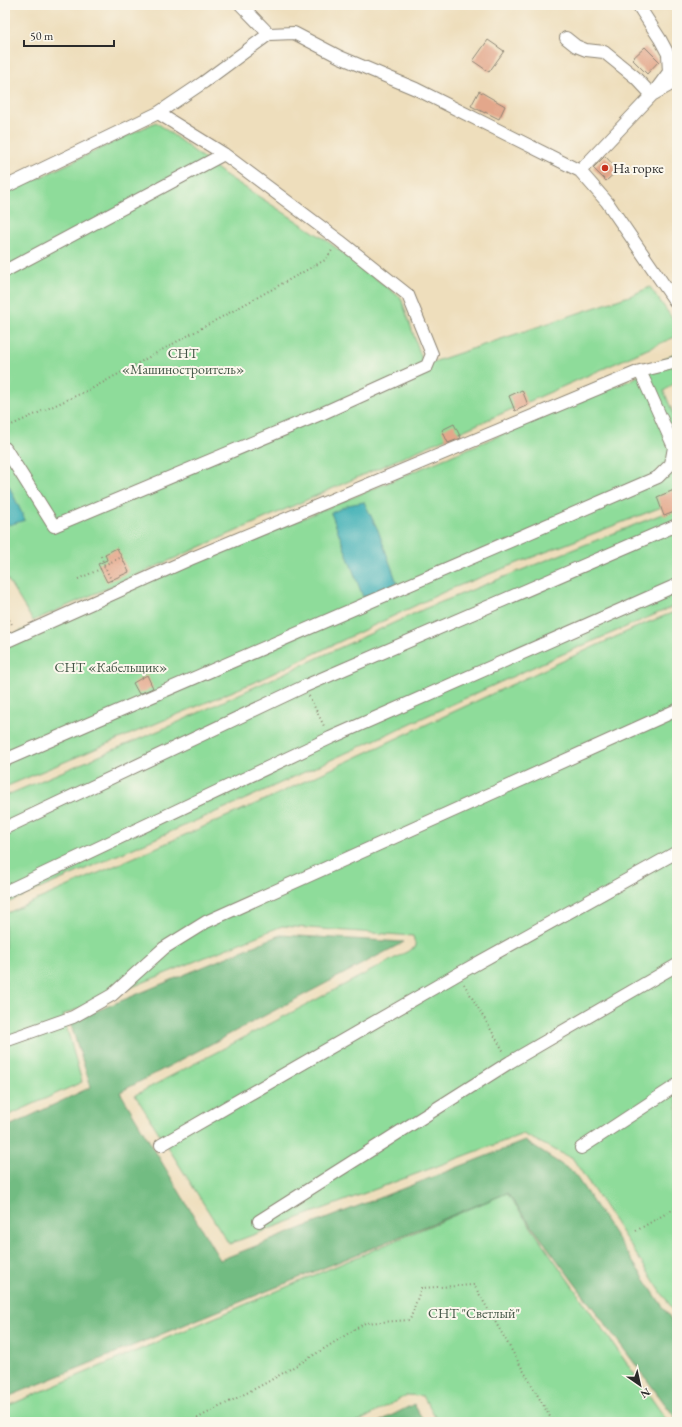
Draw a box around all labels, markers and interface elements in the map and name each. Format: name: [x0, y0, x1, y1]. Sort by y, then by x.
scale bar: [24, 22, 114, 48]
text: 50 m: [30, 28, 54, 44]
place label: На горке: [613, 159, 664, 177]
marker: На горке: [600, 163, 610, 173]
park label: СНТ «Машиностроитель»: [122, 344, 244, 378]
park label: СНТ «Кабельщик»: [55, 658, 167, 676]
park label: СНТ "Светлый": [428, 1304, 520, 1322]
north arrow: [620, 1365, 660, 1405]
text: N: [638, 1385, 653, 1402]

